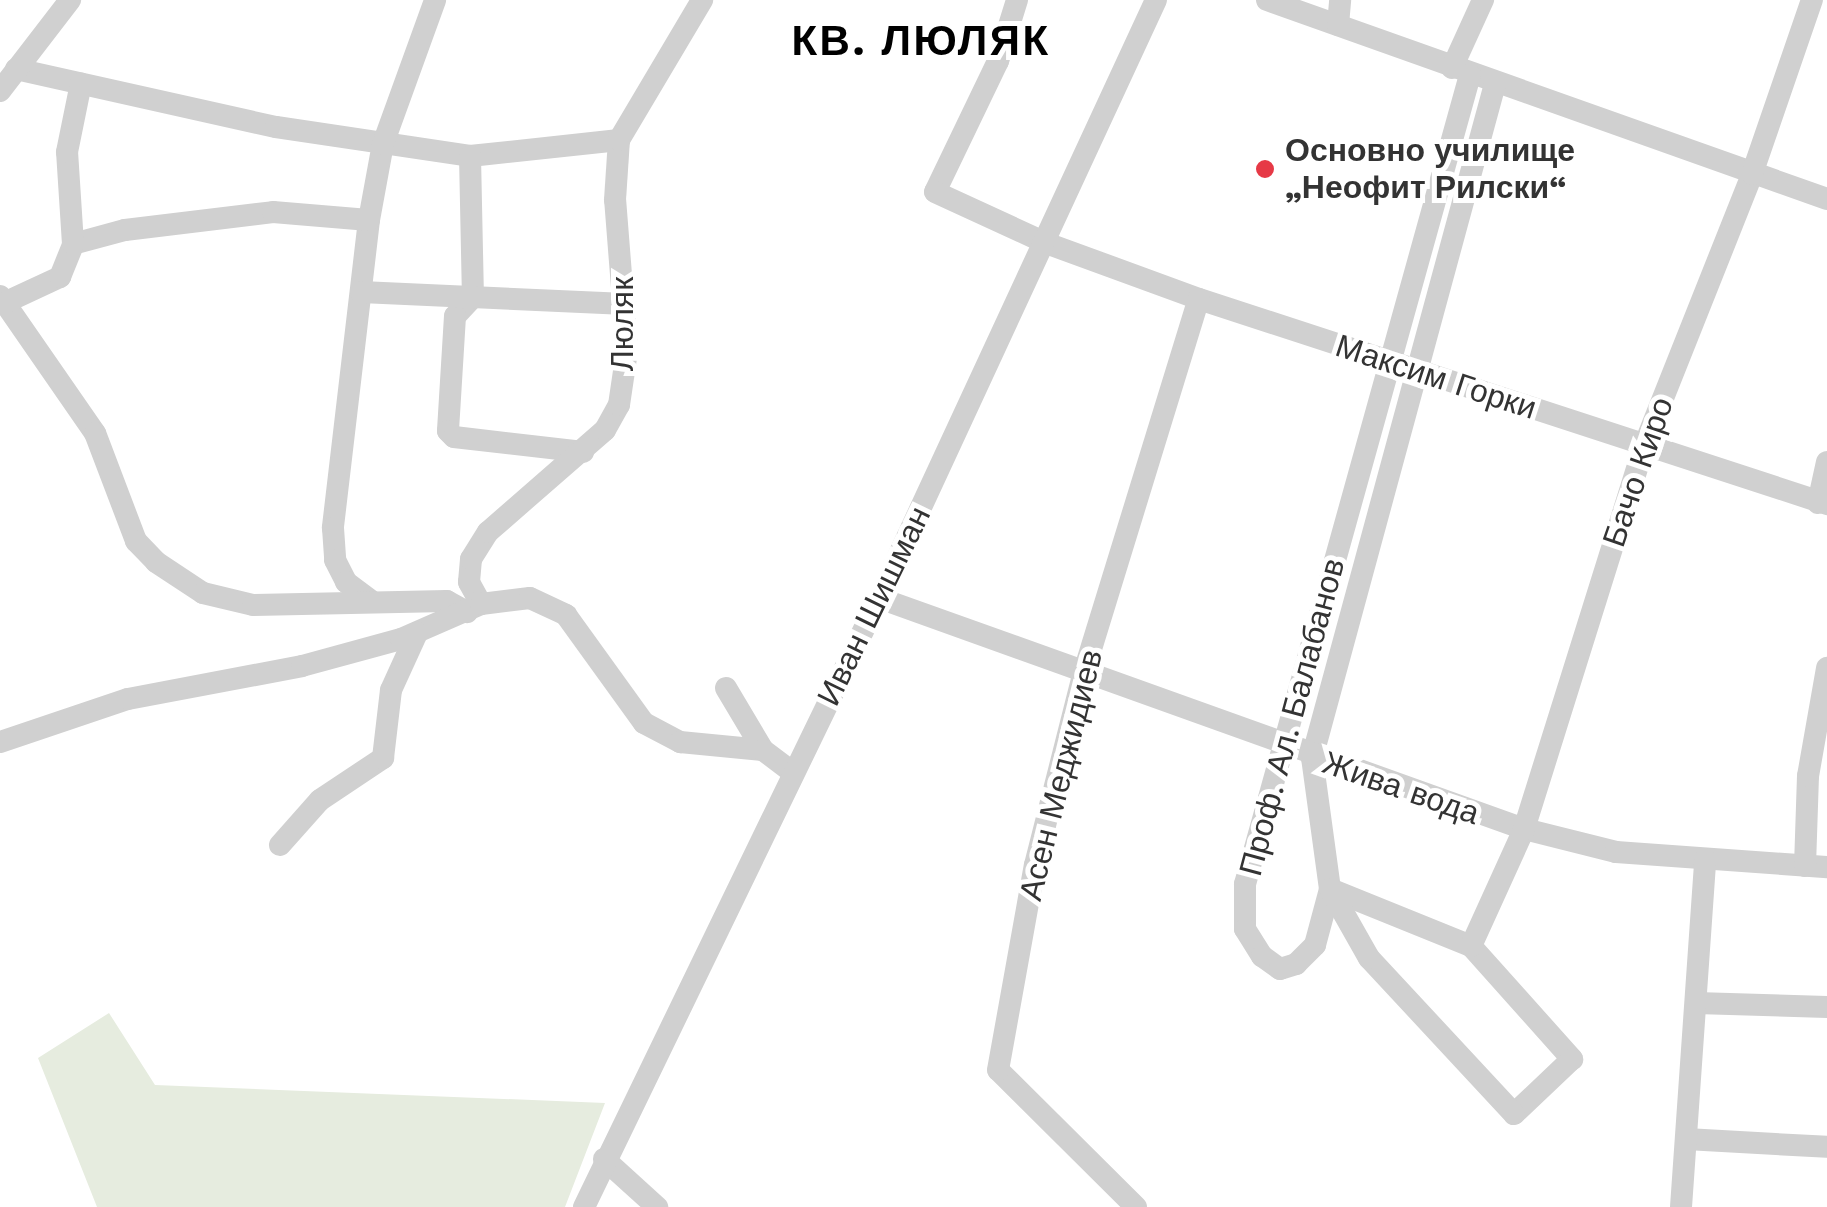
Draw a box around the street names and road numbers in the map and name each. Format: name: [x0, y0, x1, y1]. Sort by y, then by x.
street label: Люляк: [603, 277, 641, 371]
street label: Максим Горки: [1331, 327, 1541, 427]
street label: Бачо Киро: [1595, 392, 1681, 552]
street label: Иван Шишман: [809, 500, 939, 712]
street label: Проф. Ал. Балабанов: [1231, 554, 1353, 880]
street label: Асен Меджидиев: [1011, 646, 1111, 904]
street label: Жива вода: [1318, 743, 1484, 833]

